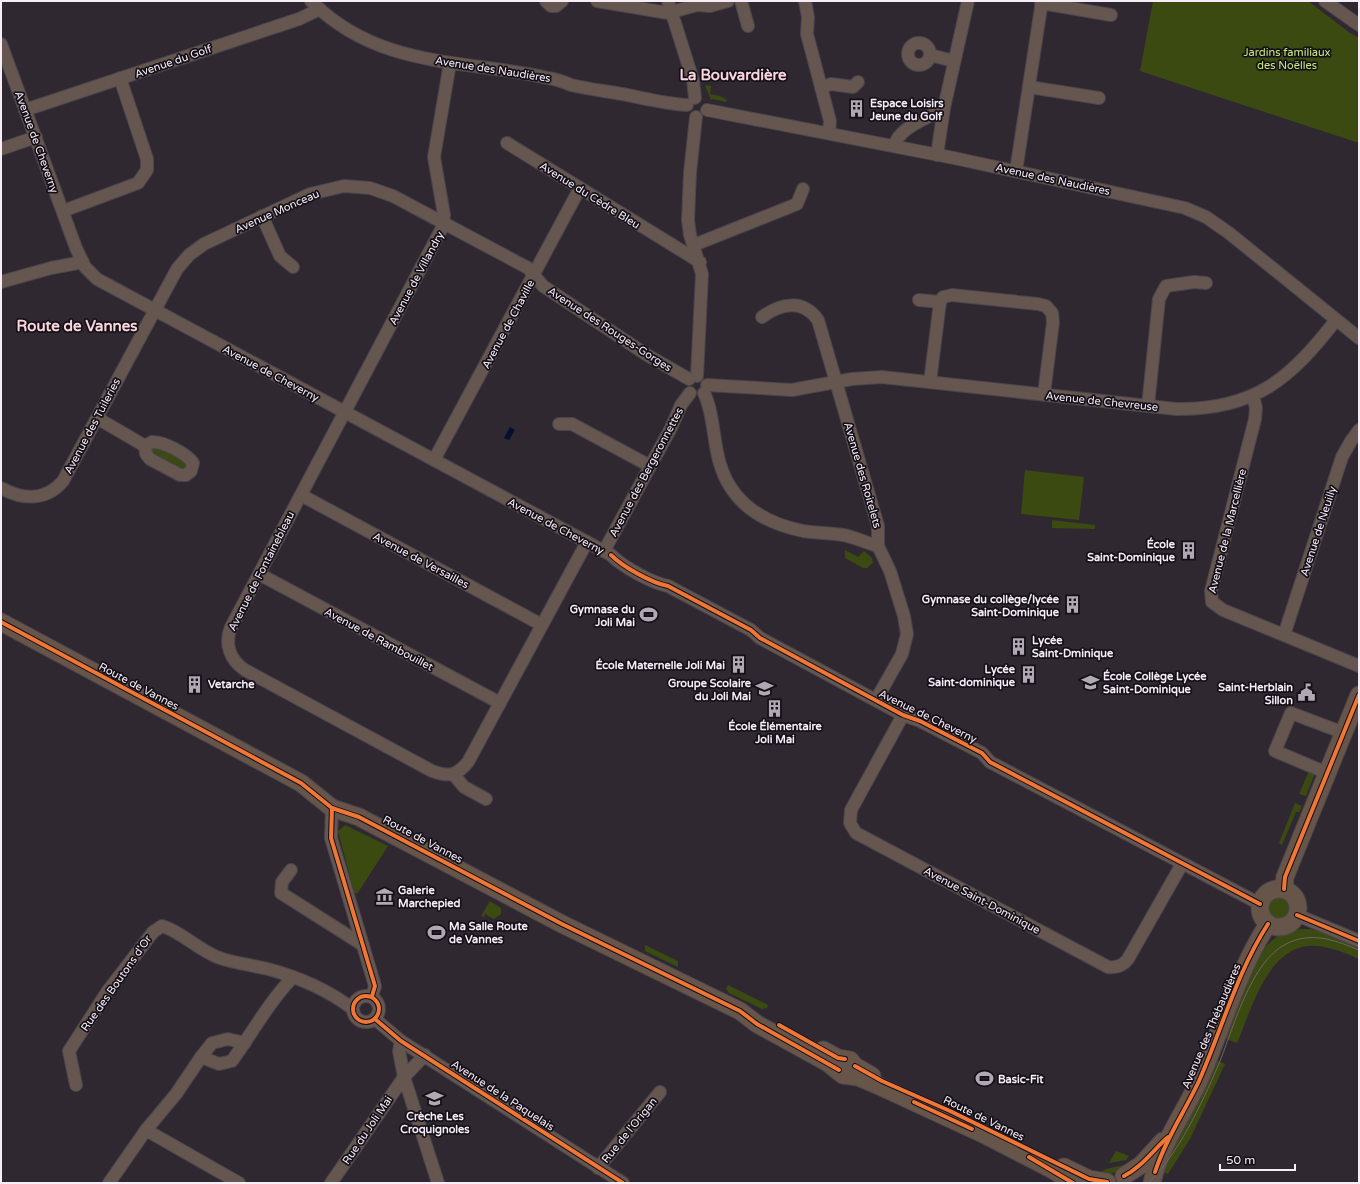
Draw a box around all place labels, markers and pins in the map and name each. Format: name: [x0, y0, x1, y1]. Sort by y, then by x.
place label: Espace Loisirs Jeune du Golf: [869, 97, 944, 123]
building icon: Espace Loisirs Jeune du Golf: [847, 99, 867, 119]
place label: École Saint-Dominique: [1087, 537, 1176, 565]
building icon: École Saint-Dominique: [1178, 540, 1198, 560]
place label: Gymnase du collège/lycée Saint-Dominique: [922, 593, 1060, 620]
building icon: Gymnase du collège/lycée Saint-Dominique: [1062, 595, 1082, 615]
place label: Gymnase du Joli Mai: [570, 603, 635, 629]
sports icon: Gymnase du Joli Mai: [638, 605, 658, 625]
place label: Lycée Saint-Dminique: [1032, 634, 1114, 661]
building icon: Lycée Saint-Dminique: [1009, 636, 1029, 656]
building icon: École Maternelle Joli Mai: [728, 655, 748, 675]
place label: École Maternelle Joli Mai: [595, 658, 725, 672]
place label: Lycée Saint-dominique: [928, 663, 1016, 690]
building icon: Lycée Saint-dominique: [1018, 665, 1038, 685]
place label: École Collège Lycée Saint-Dominique: [1103, 669, 1207, 697]
school or university icon: École Collège Lycée Saint-Dominique: [1080, 672, 1100, 692]
building icon: Vetarche: [185, 674, 205, 694]
place label: Groupe Scolaire du Joli Mai: [668, 677, 752, 703]
place label: Vetarche: [208, 678, 255, 691]
school or university icon: Groupe Scolaire du Joli Mai: [754, 679, 774, 699]
place label: Saint-Herblain Sillon: [1218, 681, 1293, 707]
public building icon: Saint-Herblain Sillon: [1296, 683, 1316, 703]
building icon: École Élémentaire Joli Mai: [765, 698, 785, 718]
place label: École Élémentaire Joli Mai: [728, 719, 823, 746]
place label: Galerie Marchepied: [398, 884, 461, 911]
museum icon: Galerie Marchepied: [375, 886, 395, 906]
place label: Ma Salle Route de Vannes: [449, 920, 529, 946]
sports icon: Ma Salle Route de Vannes: [426, 922, 446, 942]
sports icon: Basic-Fit: [975, 1069, 995, 1089]
place label: Basic-Fit: [998, 1073, 1044, 1086]
school or university icon: Crèche Les Croquignoles: [425, 1088, 445, 1108]
place label: Crèche Les Croquignoles: [400, 1110, 470, 1137]

